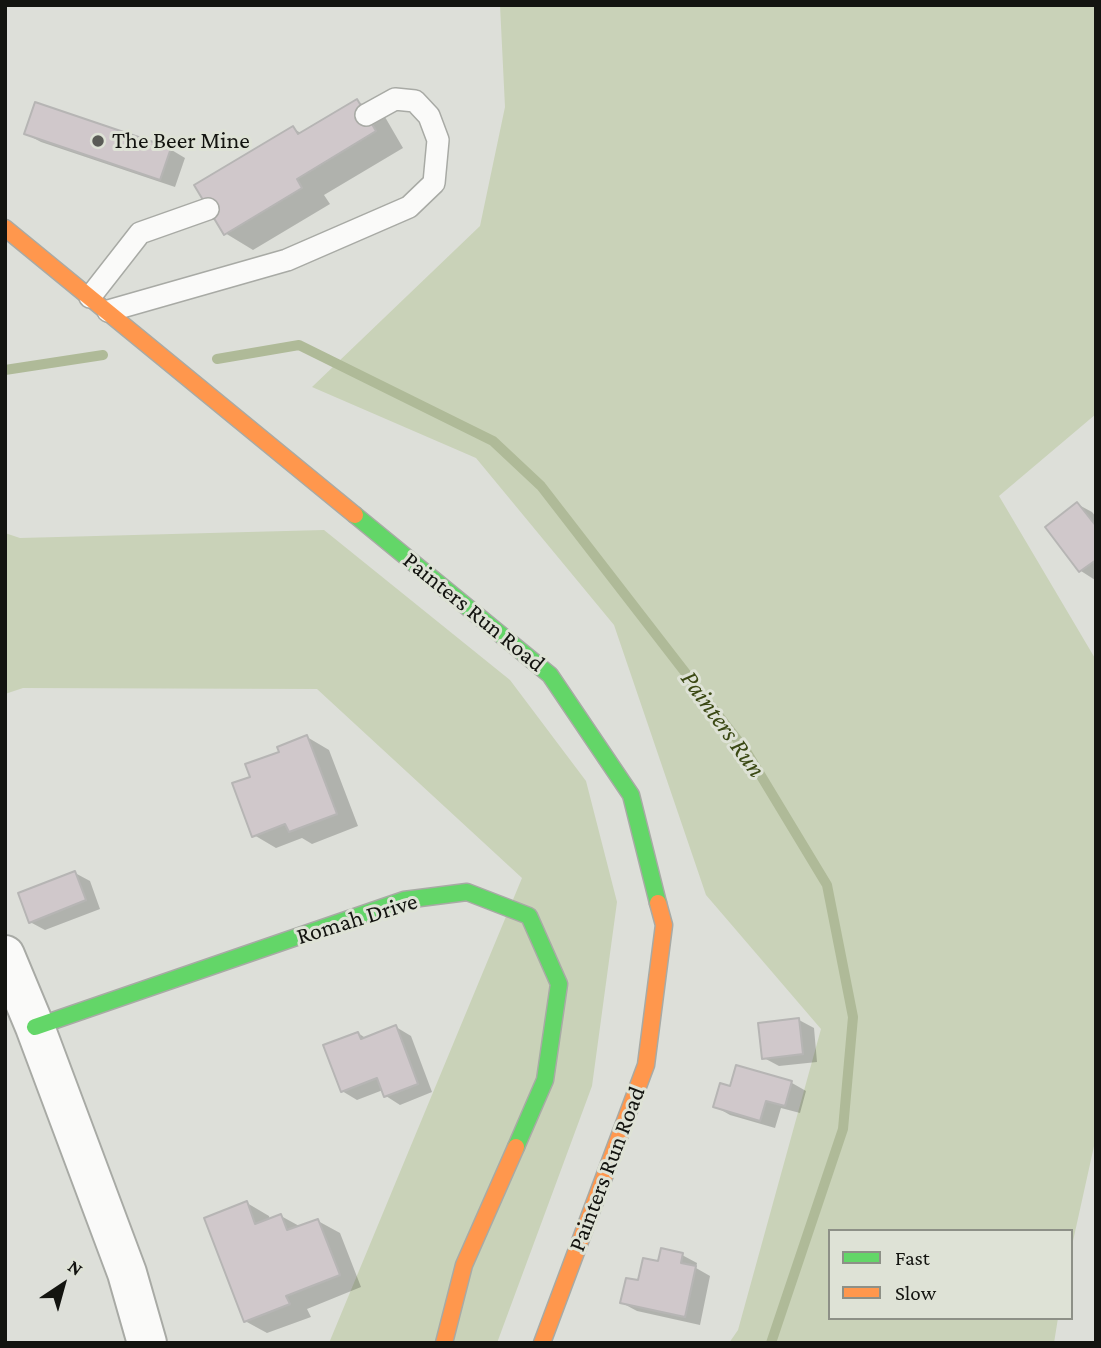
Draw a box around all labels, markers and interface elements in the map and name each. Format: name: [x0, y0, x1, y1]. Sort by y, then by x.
place label: The Beer Mine: [112, 127, 250, 155]
marker: The Beer Mine: [90, 133, 106, 149]
street label: Painters Run Road: [397, 546, 551, 678]
water label: Painters Run: [674, 664, 772, 784]
street label: Romah Drive: [293, 887, 421, 951]
street label: Painters Run Road: [562, 1082, 652, 1256]
legend: [828, 1229, 1073, 1320]
text: Fast: [895, 1246, 930, 1270]
north arrow: [28, 1250, 98, 1320]
text: N: [64, 1255, 87, 1280]
text: Slow: [895, 1281, 936, 1305]

